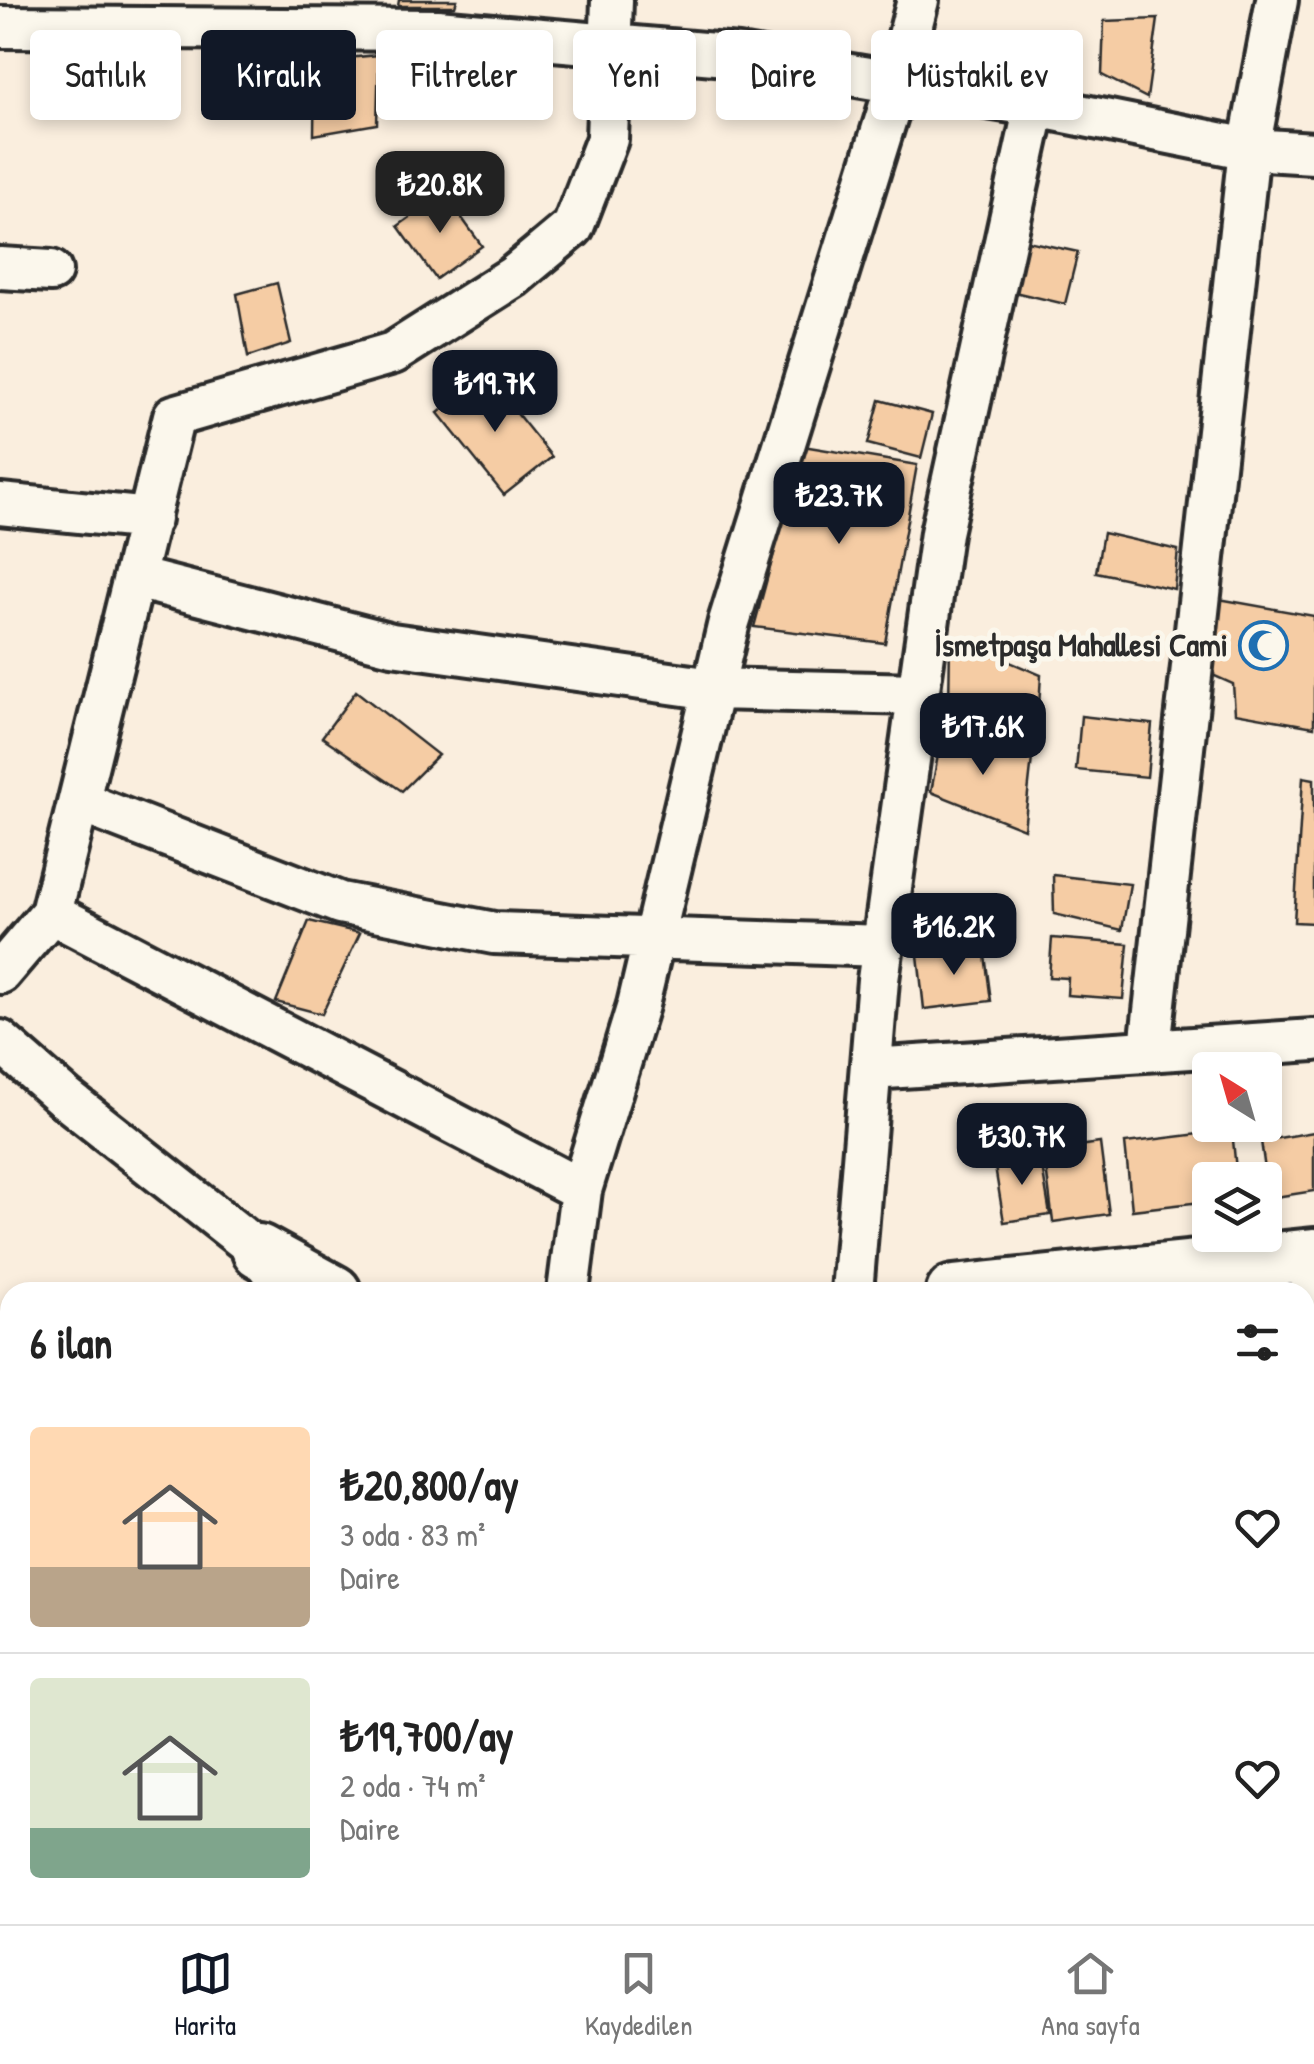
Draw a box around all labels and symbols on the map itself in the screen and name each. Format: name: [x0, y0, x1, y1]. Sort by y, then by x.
pin: ₺20.8K: [359, 151, 521, 236]
pin: ₺19.7K: [414, 350, 576, 435]
pin: ₺23.7K: [758, 462, 920, 547]
mosque icon: İsmetpaşa Mahallesi Cami: [1237, 619, 1289, 671]
place label: İsmetpaşa Mahallesi Cami: [934, 623, 1228, 667]
pin: ₺17.6K: [902, 693, 1064, 778]
pin: ₺16.2K: [873, 893, 1035, 978]
north arrow: [1192, 1052, 1282, 1142]
pin: ₺30.7K: [941, 1103, 1103, 1188]

